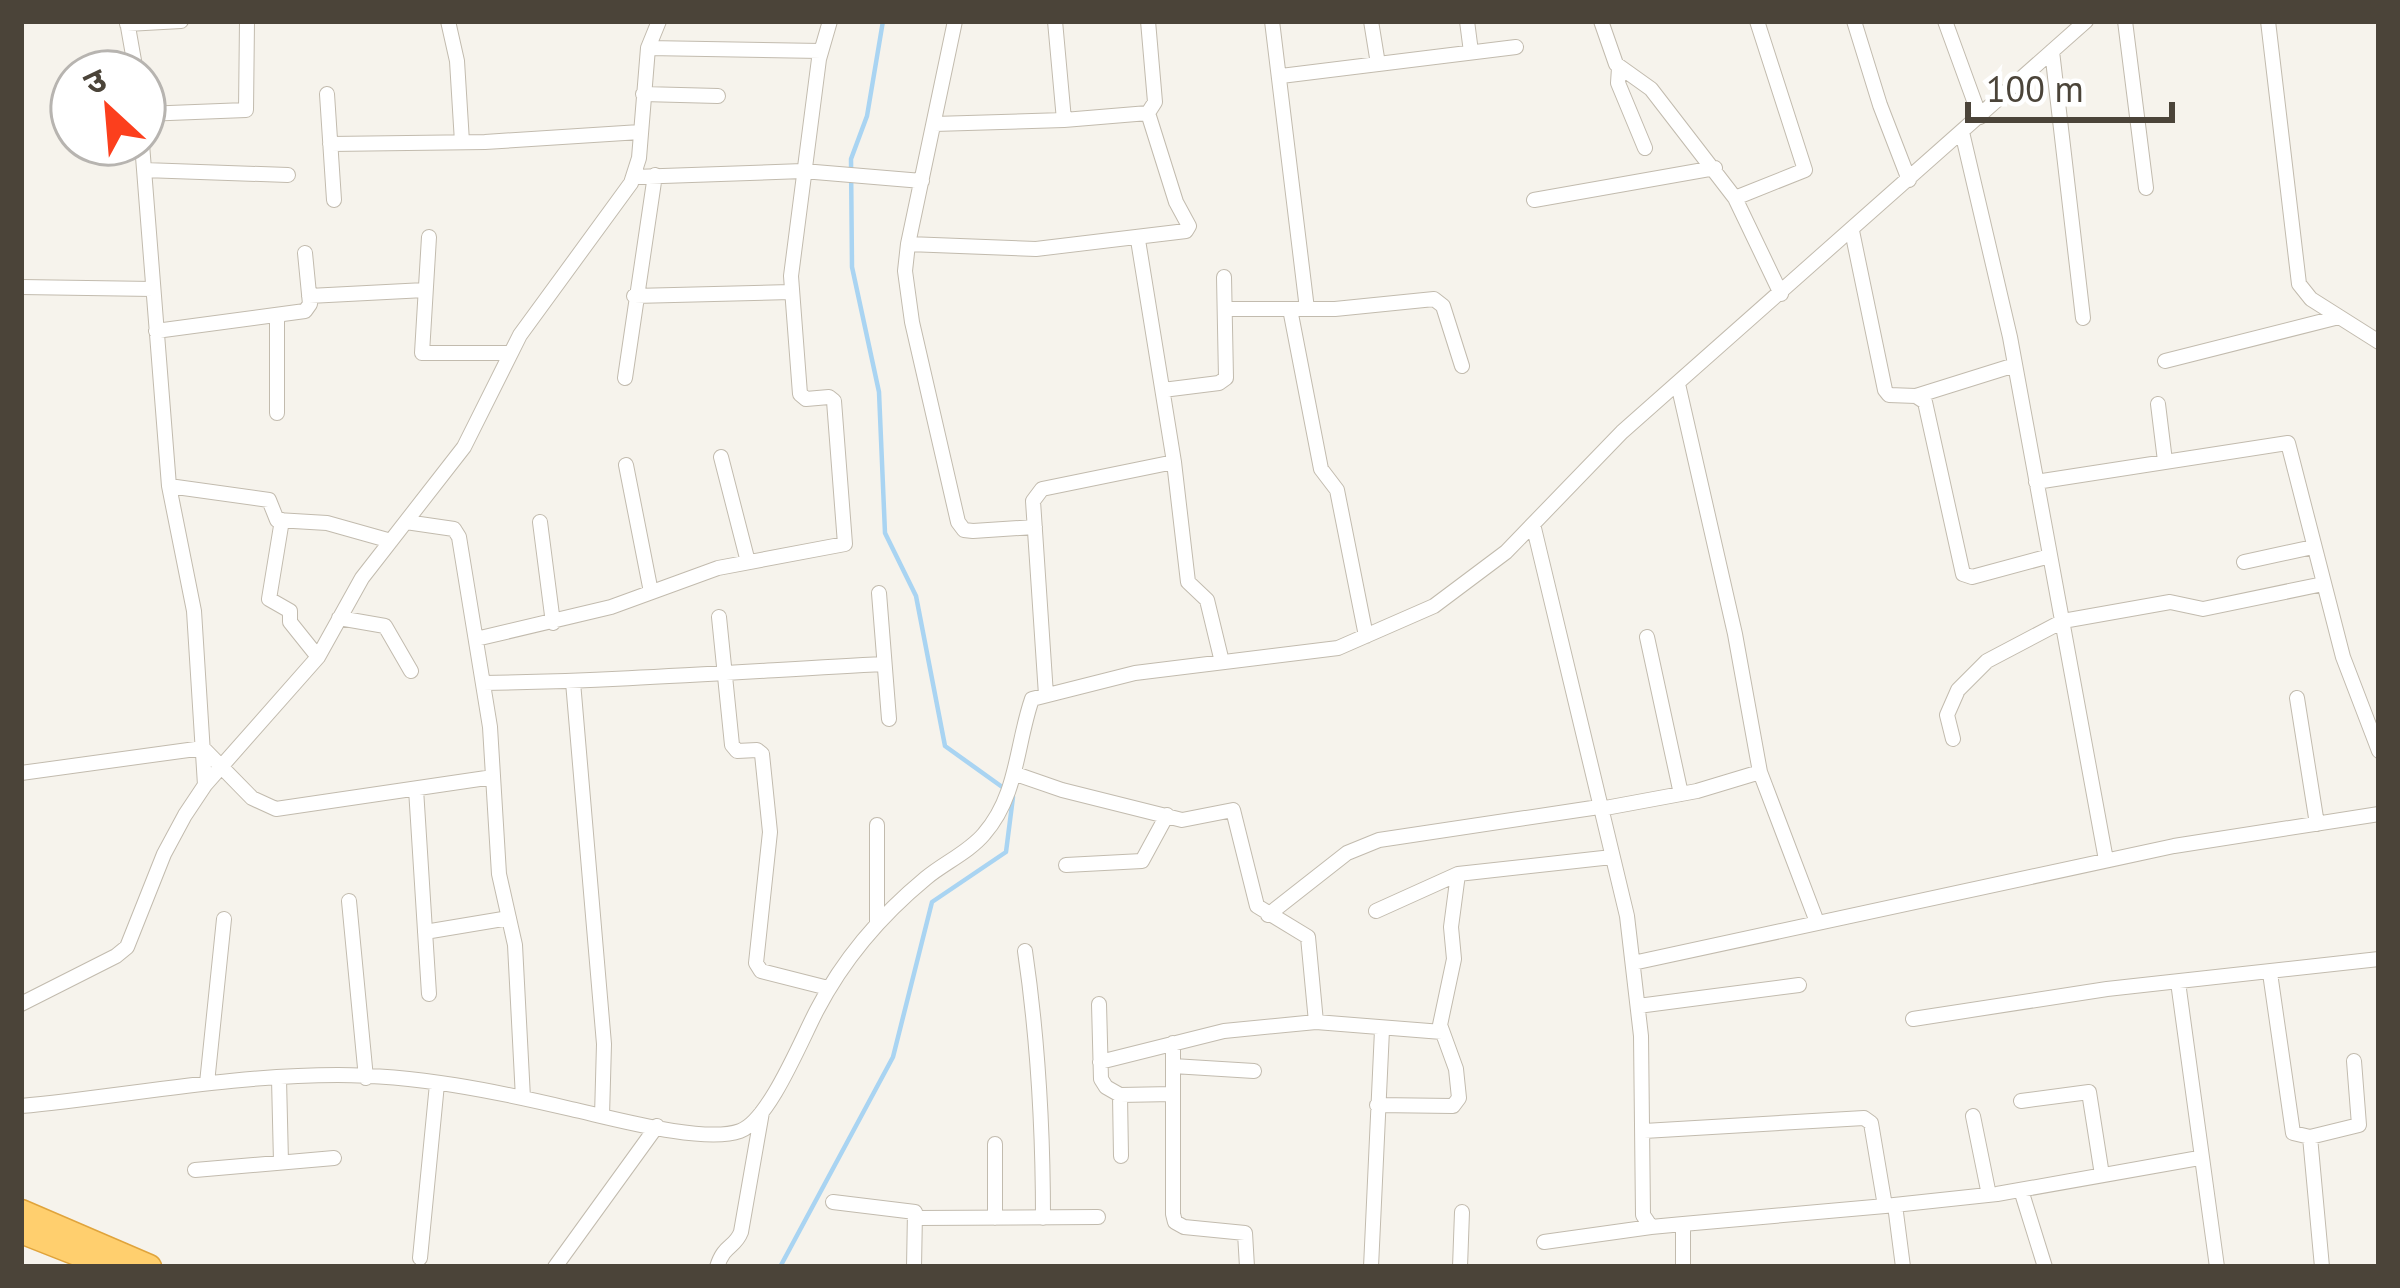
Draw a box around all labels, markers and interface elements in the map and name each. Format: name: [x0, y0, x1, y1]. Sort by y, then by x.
north arrow: [48, 48, 168, 168]
scale bar: [1968, 48, 2172, 122]
text: उ: [77, 57, 113, 104]
text: 100 m: [1986, 65, 2084, 112]

